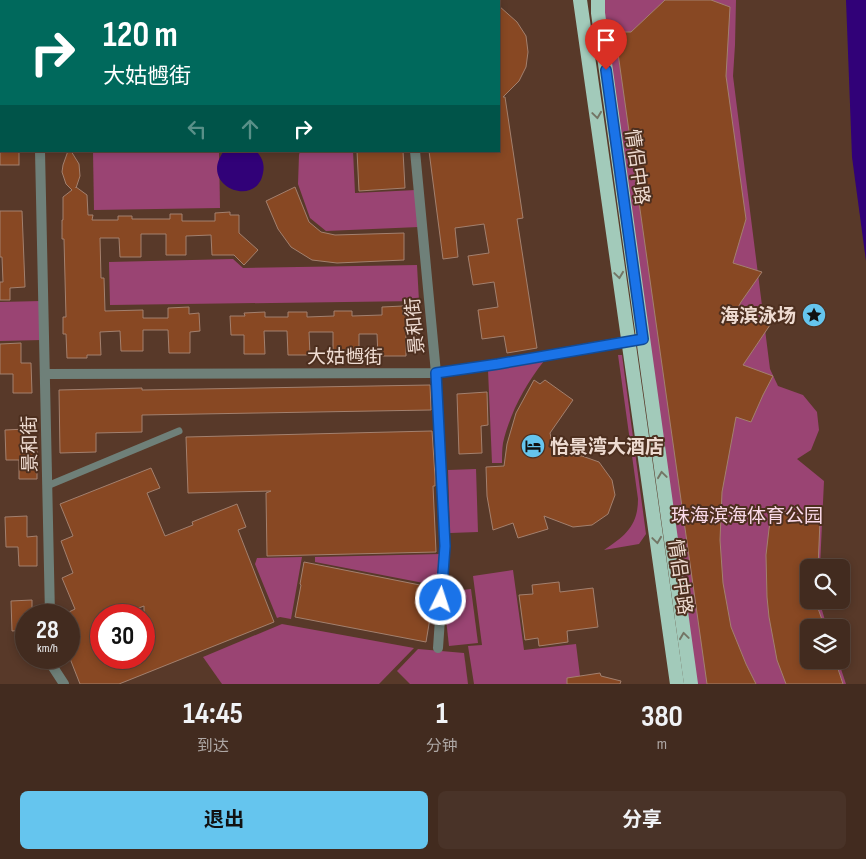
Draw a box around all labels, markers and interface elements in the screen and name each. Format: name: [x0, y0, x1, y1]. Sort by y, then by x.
text: 120 m: [103, 14, 178, 57]
pin: [585, 19, 627, 70]
icon: right: [20, 20, 85, 85]
icon: arrive: [592, 26, 620, 54]
text: 大姑乸街: [103, 63, 191, 90]
one-way arrow: [591, 111, 602, 119]
icon: left: [183, 115, 211, 143]
icon: ahead: [236, 115, 264, 143]
icon: right: [289, 115, 317, 143]
street label: 情侣中路: [620, 128, 653, 206]
one-way arrow: [614, 271, 624, 280]
street label: 景和街: [402, 296, 429, 355]
place icon: 海滨泳场: [801, 302, 827, 328]
place label: 海滨泳场: [720, 305, 796, 328]
street label: 大姑乸街: [307, 346, 383, 369]
street label: 景和街: [19, 415, 42, 473]
hotel icon: 怡景湾大酒店: [520, 433, 546, 459]
place label: 怡景湾大酒店: [550, 436, 664, 459]
one-way arrow: [657, 470, 668, 478]
park label: 珠海滨海体育公园: [671, 505, 823, 528]
one-way arrow: [651, 537, 662, 545]
street label: 情侣中路: [663, 538, 696, 616]
map controls: [800, 559, 850, 669]
button: search: [800, 559, 850, 609]
position arrow: [414, 573, 466, 625]
speed limit sign: 30: [90, 604, 155, 669]
text: 28: [36, 615, 59, 646]
button: layers: [800, 619, 850, 669]
one-way arrow: [680, 631, 690, 640]
text: km/h: [37, 641, 58, 656]
text: 14:45: [183, 696, 243, 732]
text: 1: [436, 696, 448, 732]
text: 380: [641, 699, 683, 735]
text: m: [657, 735, 667, 754]
text: 到达: [197, 737, 229, 756]
text: 分钟: [426, 737, 458, 756]
button: 退出: [20, 791, 428, 849]
button: 分享: [438, 791, 846, 849]

